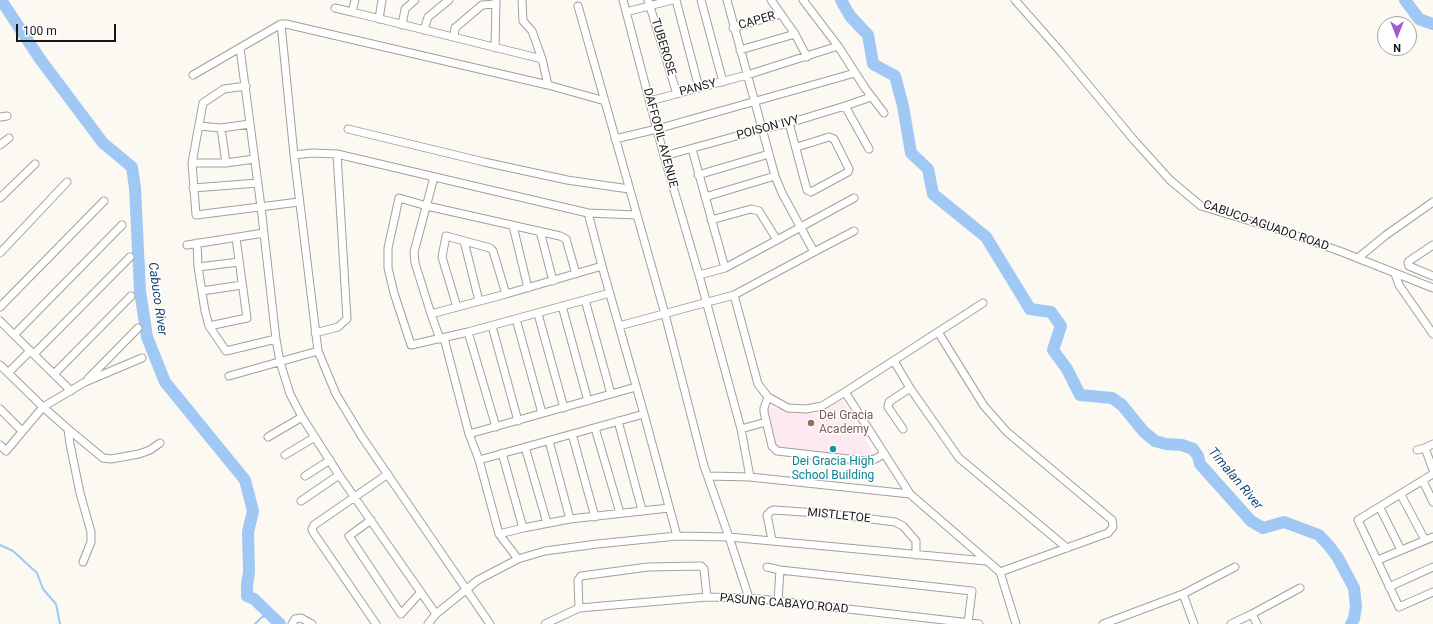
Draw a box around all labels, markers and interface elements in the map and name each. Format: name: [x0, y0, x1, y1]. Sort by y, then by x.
street label: CAPER: [737, 9, 777, 33]
scale bar: [18, 16, 118, 42]
north arrow: [1377, 16, 1417, 56]
street label: TUBEROSE: [648, 17, 678, 77]
text: 100 m: [23, 24, 57, 38]
text: N: [1393, 41, 1401, 54]
street label: PANSY: [678, 76, 718, 100]
street label: DAFFODIL AVENUE: [640, 87, 680, 189]
street label: POISON IVY: [735, 113, 801, 143]
street label: CABUCO-AGUADO ROAD: [1201, 198, 1331, 254]
water label: Cabuco River: [144, 261, 170, 337]
place label: Dei Gracia Academy: [819, 409, 873, 437]
marker: Dei Gracia Academy: [806, 418, 816, 428]
marker: Dei Gracia High School Building: [828, 444, 838, 454]
water label: Timalan River: [1204, 445, 1266, 513]
place label: Dei Gracia High School Building: [792, 455, 874, 483]
street label: MISTLETOE: [807, 506, 871, 526]
street label: PASUNG CABAYO ROAD: [719, 591, 849, 617]

